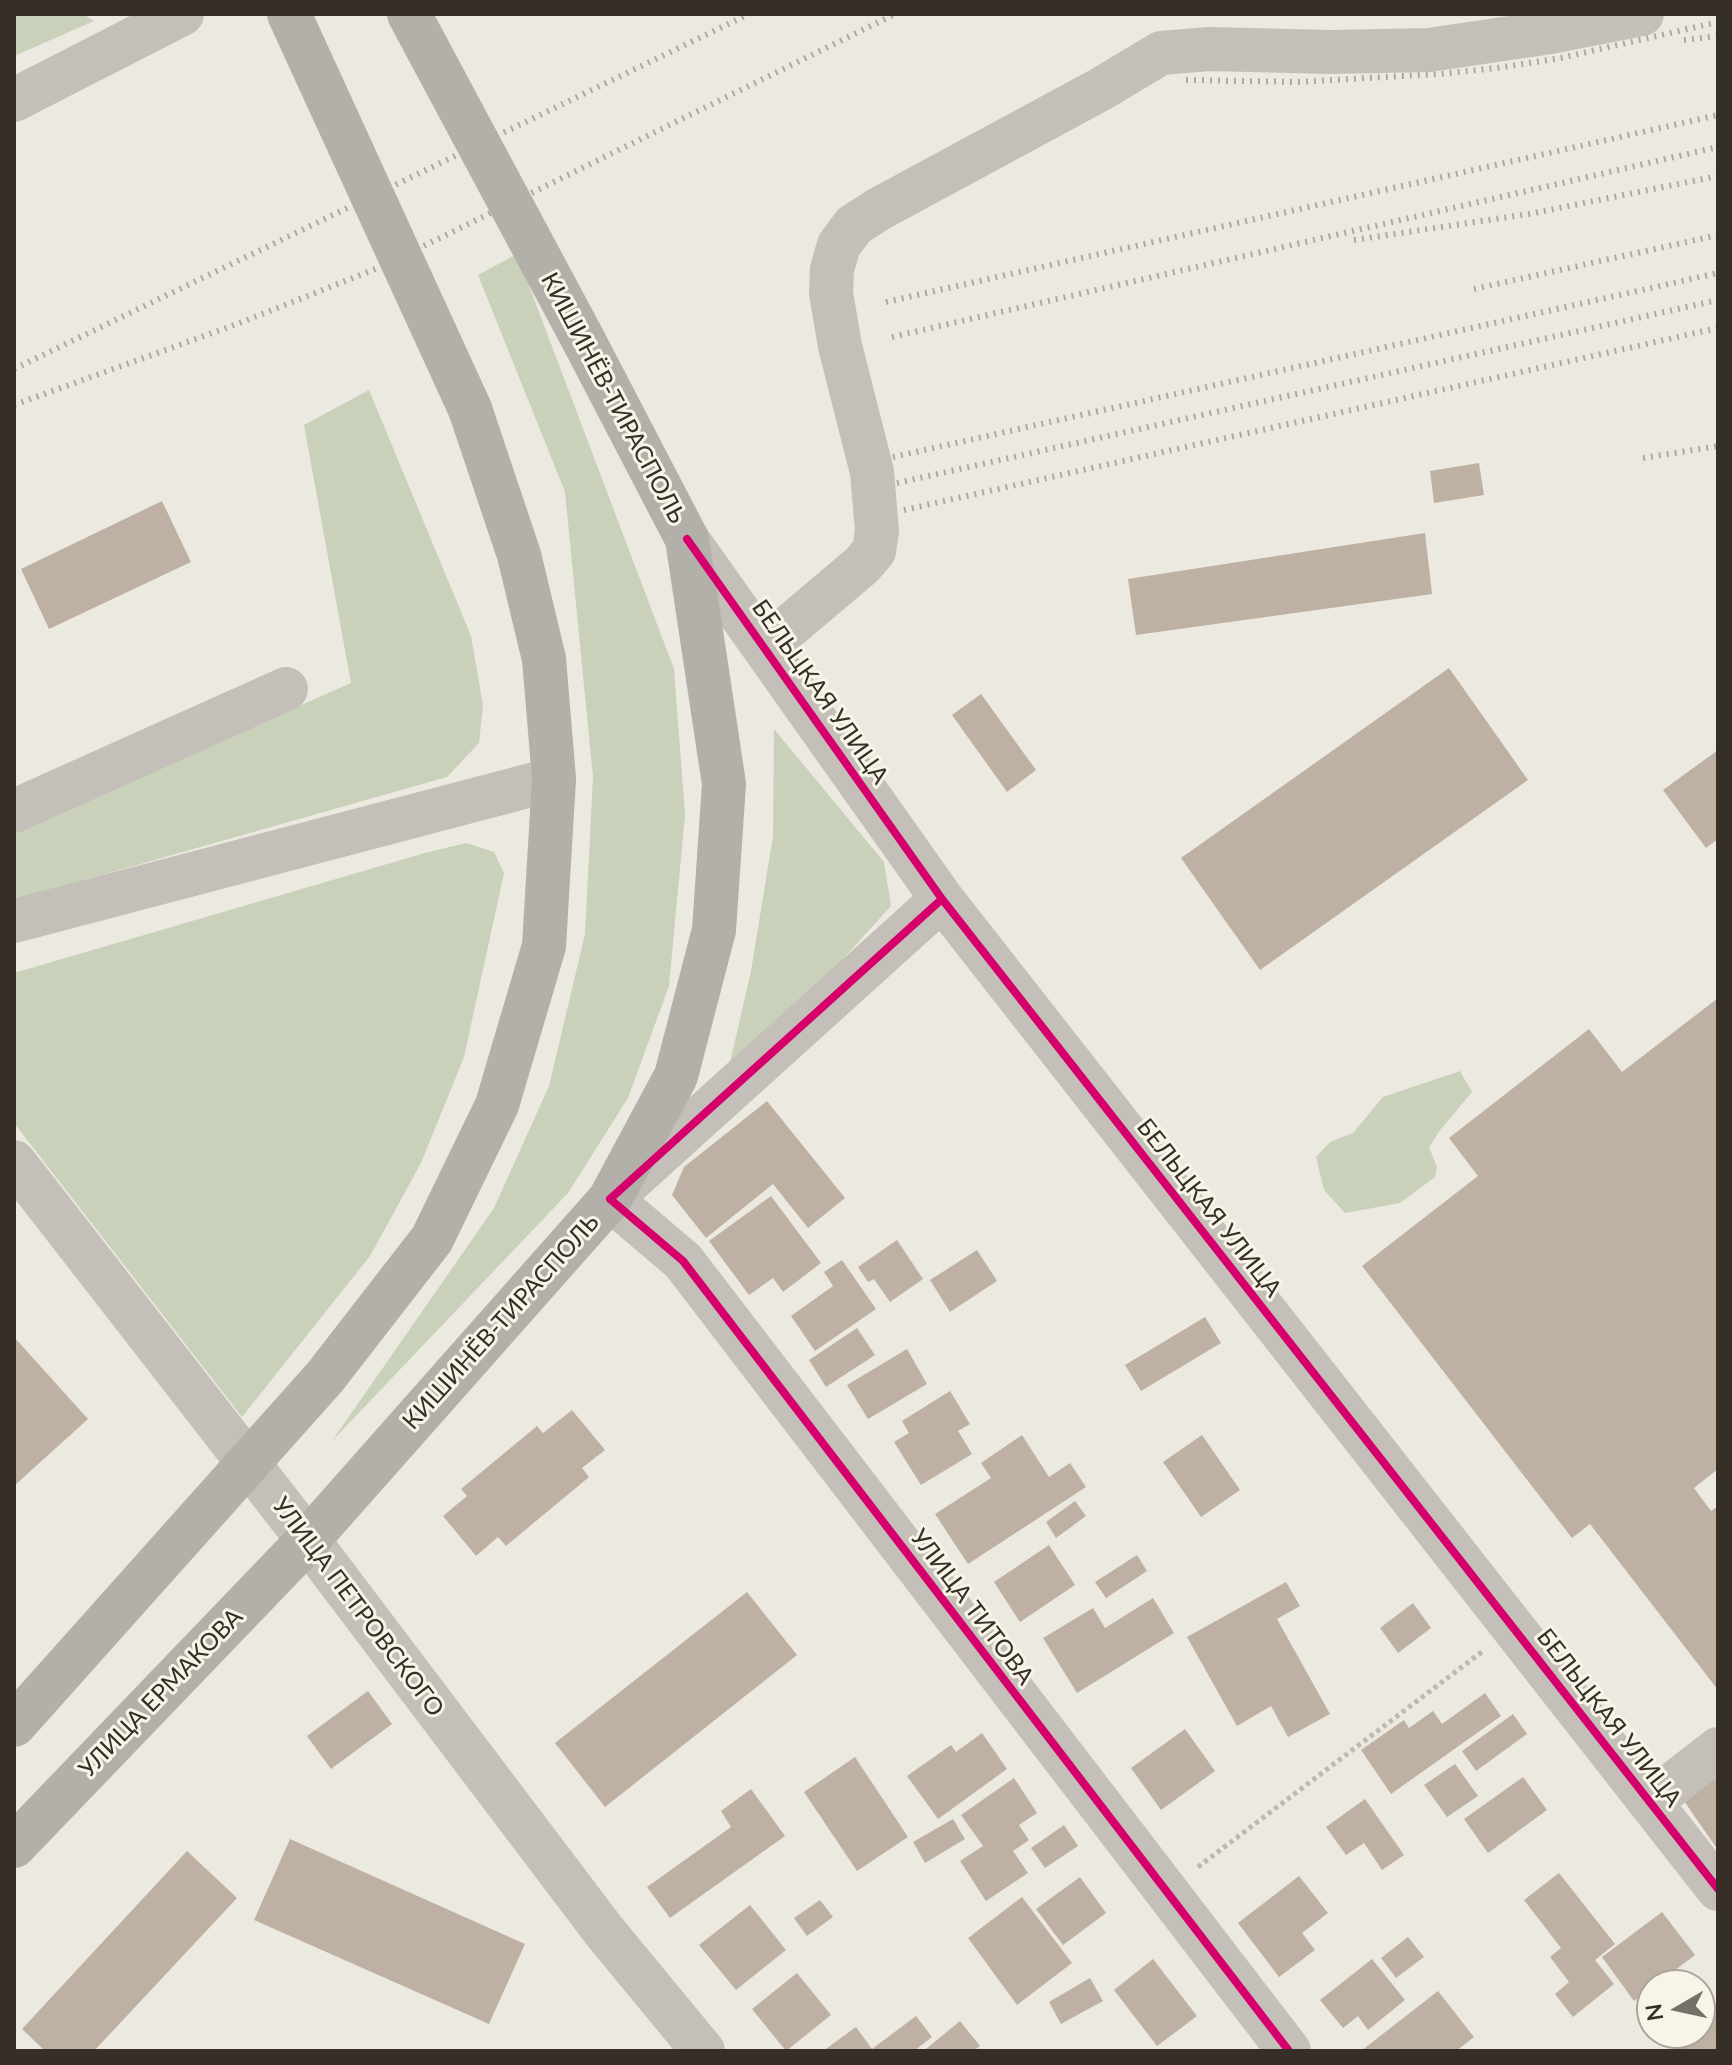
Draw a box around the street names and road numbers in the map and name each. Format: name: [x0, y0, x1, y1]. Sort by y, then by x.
street label: КИШИНЁВ-ТИРАСПОЛЬ: [535, 268, 691, 528]
street label: БЕЛЬЦКАЯ УЛИЦА: [746, 594, 894, 790]
street label: БЕЛЬЦКАЯ УЛИЦА: [1131, 1113, 1287, 1303]
street label: КИШИНЁВ-ТИРАСПОЛЬ: [397, 1208, 605, 1436]
street label: УЛИЦА ПЕТРОВСКОГО: [266, 1492, 450, 1722]
street label: УЛИЦА ТИТОВА: [904, 1524, 1040, 1690]
street label: УЛИЦА ЕРМАКОВА: [73, 1603, 249, 1783]
street label: БЕЛЬЦКАЯ УЛИЦА: [1531, 1623, 1687, 1813]

